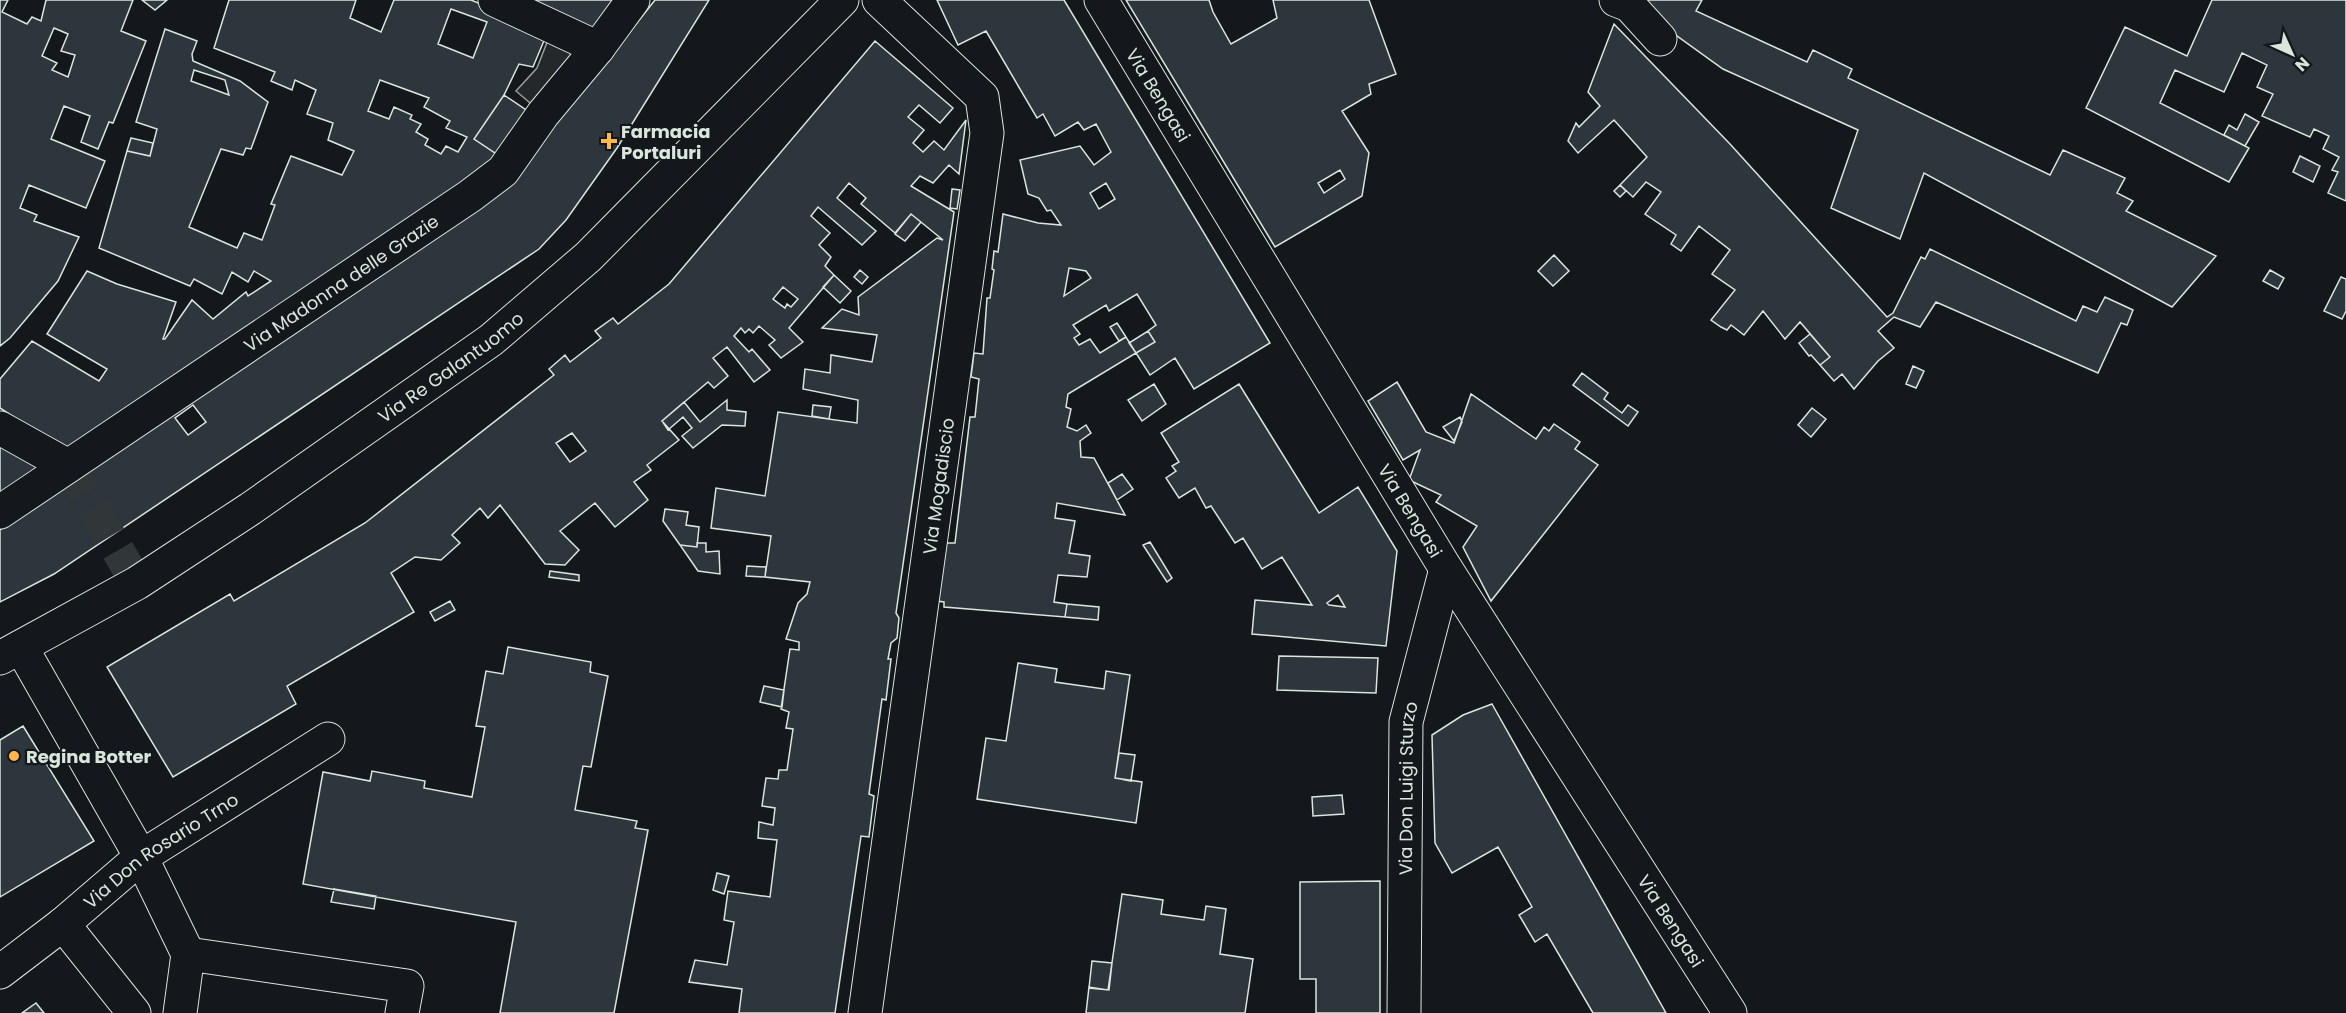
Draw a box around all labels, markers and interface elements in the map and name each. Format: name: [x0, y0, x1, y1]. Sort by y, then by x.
north arrow: [2262, 24, 2322, 84]
street label: Via Bengasi: [1121, 43, 1197, 147]
text: N: [2290, 52, 2315, 77]
place label: Farmacia Portaluri: [621, 119, 710, 165]
marker: Farmacia Portaluri: [602, 134, 616, 148]
street label: Via Madonna delle Grazie: [239, 208, 443, 357]
street label: Via Re Galantuomo: [373, 305, 529, 428]
street label: Via Mogadiscio: [916, 416, 960, 556]
street label: Via Bengasi: [1372, 459, 1449, 562]
street label: Via Don Luigi Sturzo: [1392, 698, 1423, 875]
place label: Regina Botter: [26, 744, 152, 769]
marker: Regina Botter: [7, 749, 21, 763]
street label: Via Don Rosario Trno: [78, 786, 243, 914]
street label: Via Bengasi: [1632, 870, 1710, 972]

